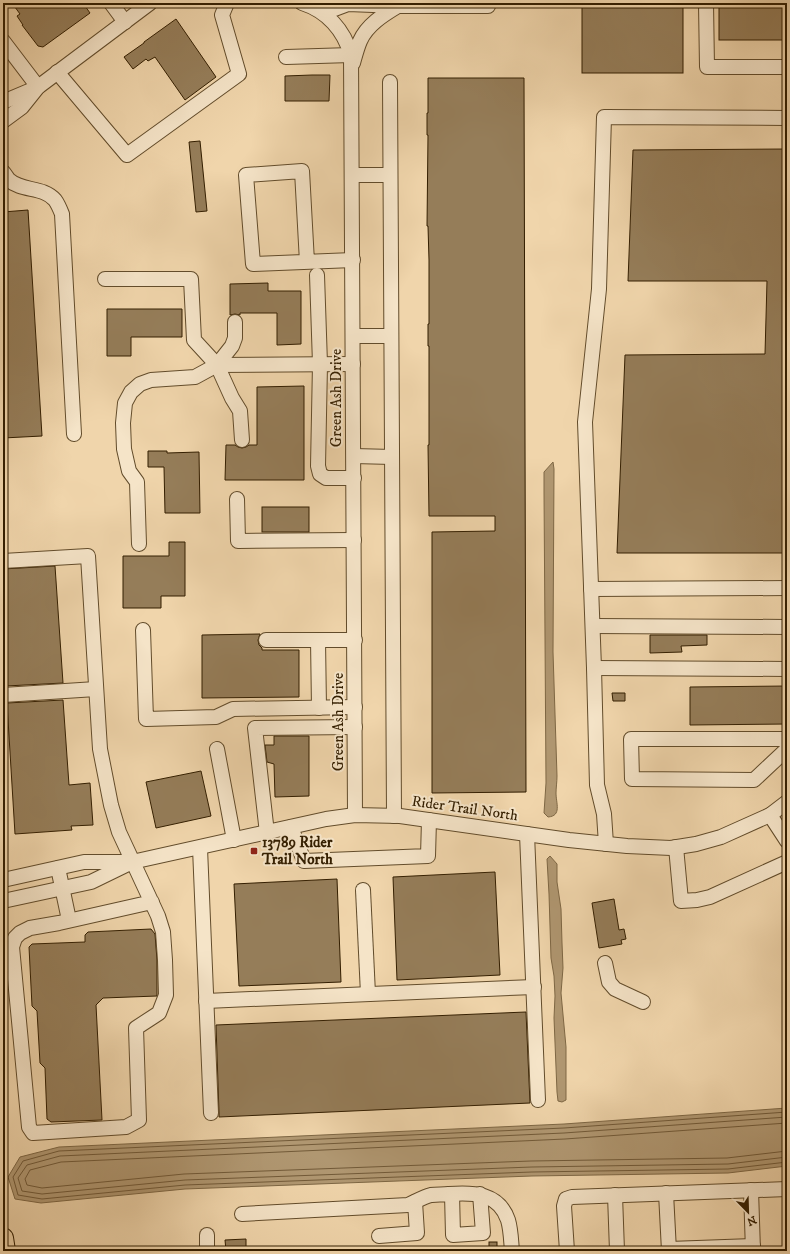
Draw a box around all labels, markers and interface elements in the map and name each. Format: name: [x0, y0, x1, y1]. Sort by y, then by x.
street label: Green Ash Drive: [327, 349, 346, 447]
street label: Green Ash Drive: [329, 673, 348, 771]
street label: Rider Trail North: [411, 792, 519, 825]
place label: 13789 Rider Trail North: [261, 833, 333, 869]
marker: 13789 Rider Trail North: [249, 846, 259, 856]
north arrow: [728, 1192, 768, 1232]
text: N: [745, 1212, 758, 1228]

